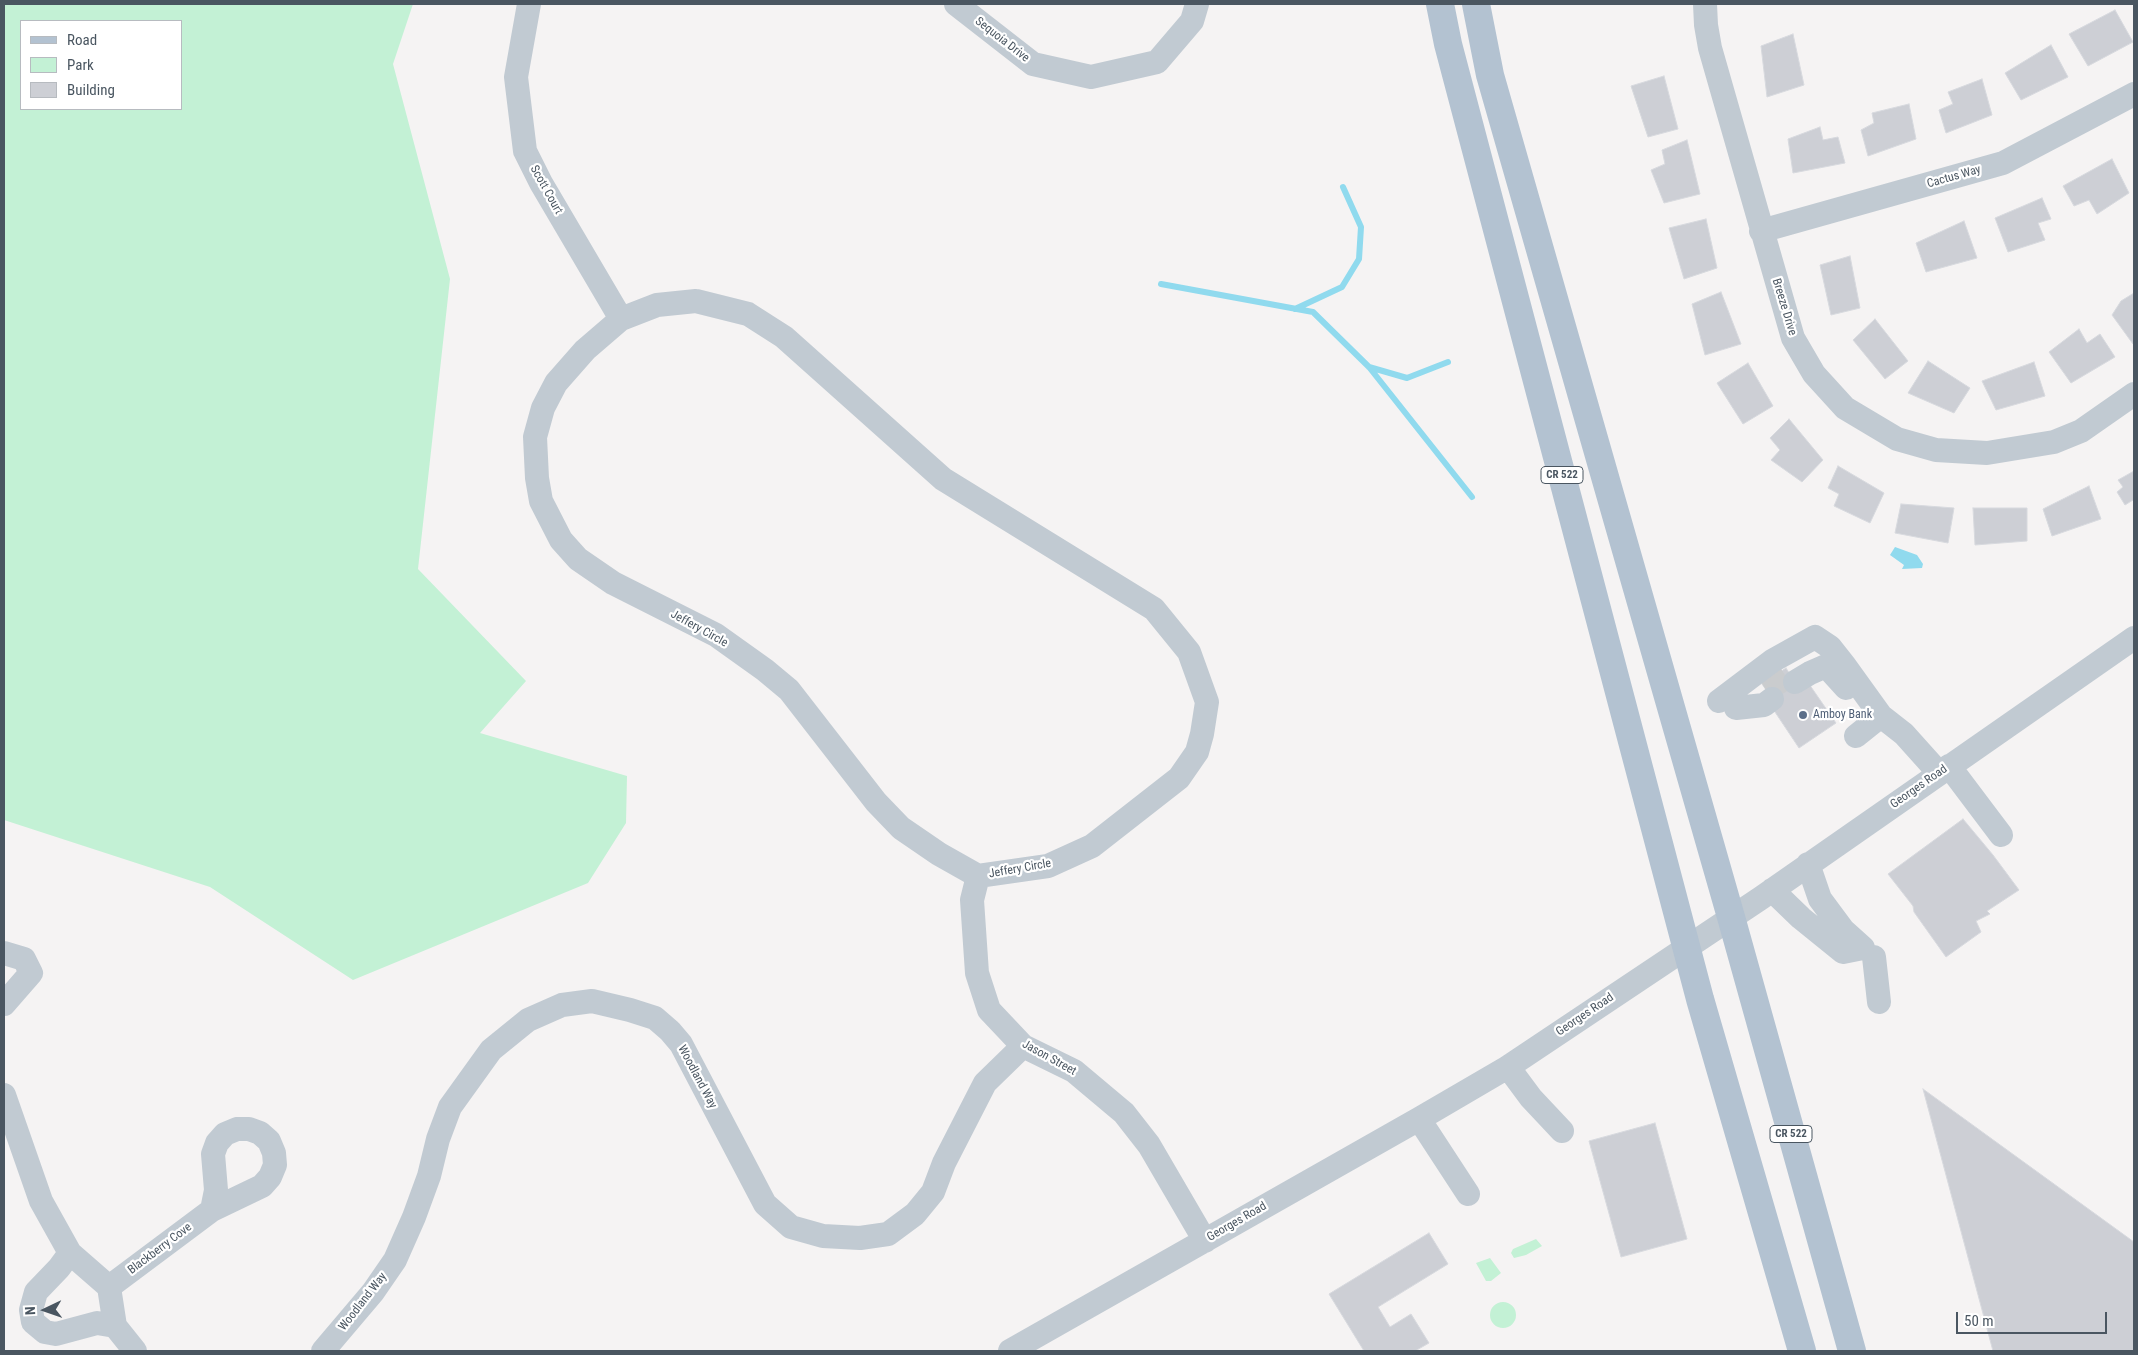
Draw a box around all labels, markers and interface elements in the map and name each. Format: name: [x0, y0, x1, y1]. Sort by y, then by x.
street label: Sequoia Drive: [972, 14, 1032, 66]
legend: [20, 20, 182, 110]
text: Road: [67, 31, 97, 49]
text: Park: [67, 56, 94, 74]
text: Building: [67, 81, 115, 99]
street label: Cactus Way: [1925, 162, 1983, 192]
street label: Scott Court: [527, 163, 565, 217]
street label: Breeze Drive: [1769, 277, 1799, 337]
road number: CR 522: [1541, 466, 1583, 484]
street label: Jeffery Circle: [668, 607, 730, 651]
place label: Amboy Bank: [1813, 708, 1872, 722]
marker: Amboy Bank: [1797, 709, 1809, 721]
street label: Georges Road: [1888, 762, 1950, 812]
street label: Jeffery Circle: [988, 856, 1052, 882]
street label: Georges Road: [1554, 991, 1616, 1039]
street label: Jason Street: [1019, 1037, 1079, 1079]
street label: Woodland Way: [674, 1043, 720, 1111]
road number: CR 522: [1770, 1126, 1812, 1142]
street label: Georges Road: [1205, 1199, 1269, 1245]
street label: Blackberry Cove: [125, 1220, 195, 1278]
street label: Woodland Way: [336, 1270, 390, 1334]
north arrow: [20, 1285, 70, 1335]
scale bar: [1958, 1302, 2109, 1334]
text: N: [22, 1306, 38, 1315]
text: 50 m: [1964, 1312, 1994, 1330]

